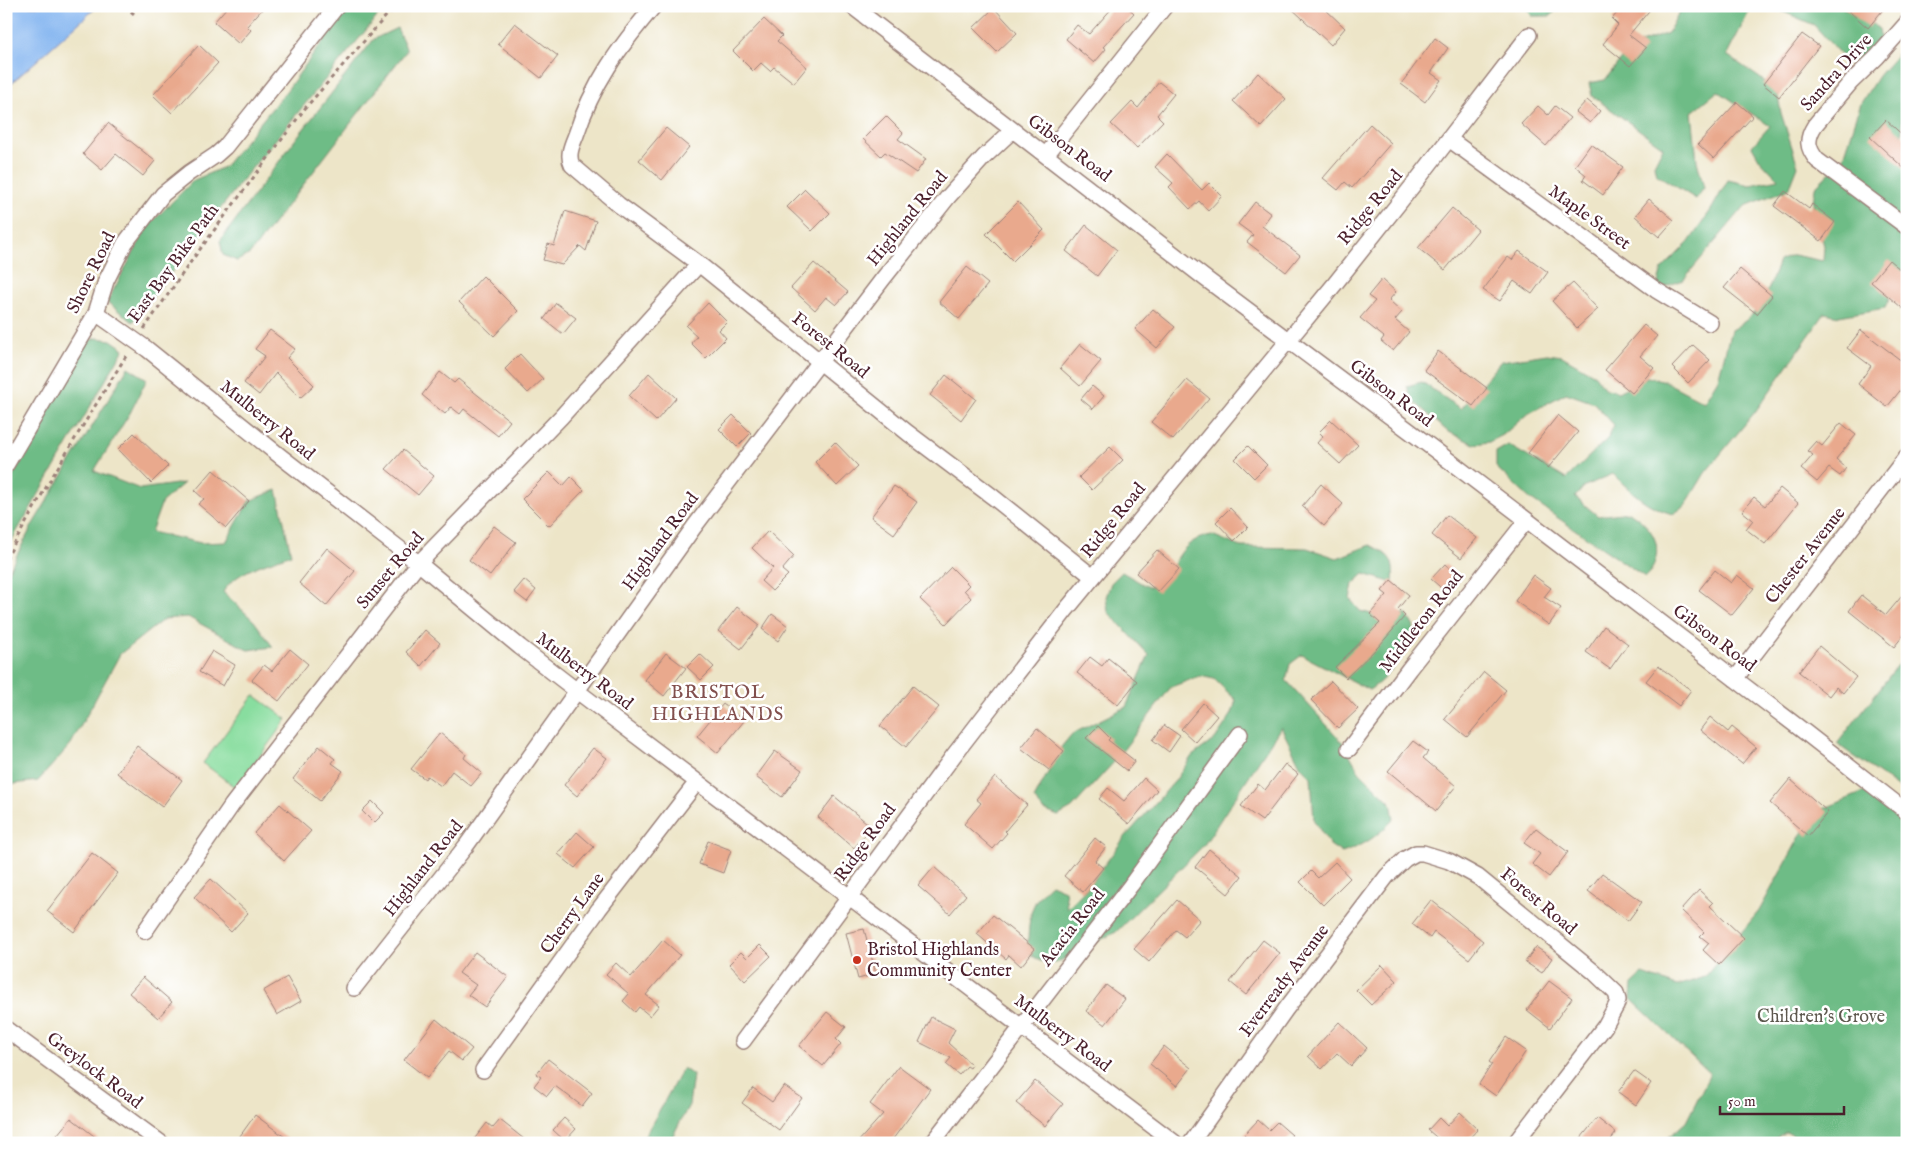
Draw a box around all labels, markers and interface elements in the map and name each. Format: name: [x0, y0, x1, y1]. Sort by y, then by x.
street label: Sandra Drive: [1796, 29, 1878, 117]
street label: Gibson Road: [1023, 110, 1116, 188]
street label: Ridge Road: [1334, 165, 1409, 250]
street label: Highland Road: [863, 166, 954, 271]
street label: Maple Street: [1543, 180, 1635, 256]
street label: East Bay Bike Path: [123, 200, 225, 328]
street label: Shore Road: [62, 228, 122, 318]
street label: Forest Road: [787, 308, 874, 384]
street label: Gibson Road: [1345, 355, 1438, 433]
street label: Mulberry Road: [215, 376, 319, 467]
street label: Ridge Road: [1077, 478, 1152, 563]
street label: Highland Road: [618, 488, 705, 596]
street label: Chester Avenue: [1761, 503, 1851, 609]
street label: Sunset Road: [352, 527, 430, 614]
street label: Middleton Road: [1375, 566, 1469, 678]
street label: Gibson Road: [1668, 600, 1761, 678]
street label: Mulberry Road: [531, 628, 637, 716]
district label: BRISTOL HIGHLANDS: [652, 681, 784, 727]
street label: Ridge Road: [830, 799, 902, 886]
street label: Highland Road: [379, 816, 469, 922]
street label: Forest Road: [1495, 863, 1581, 941]
street label: Cherry Lane: [536, 869, 610, 959]
street label: Acacia Road: [1035, 884, 1111, 972]
street label: Everready Avenue: [1235, 920, 1335, 1042]
place label: Bristol Highlands Community Center: [867, 939, 1012, 983]
marker: Bristol Highlands Community Center: [851, 954, 863, 966]
street label: Mulberry Road: [1009, 990, 1115, 1078]
park label: Children's Grove: [1757, 1006, 1885, 1029]
street label: Greylock Road: [41, 1027, 147, 1115]
scale bar: [1720, 1084, 1844, 1116]
text: 50 m: [1728, 1092, 1756, 1111]

